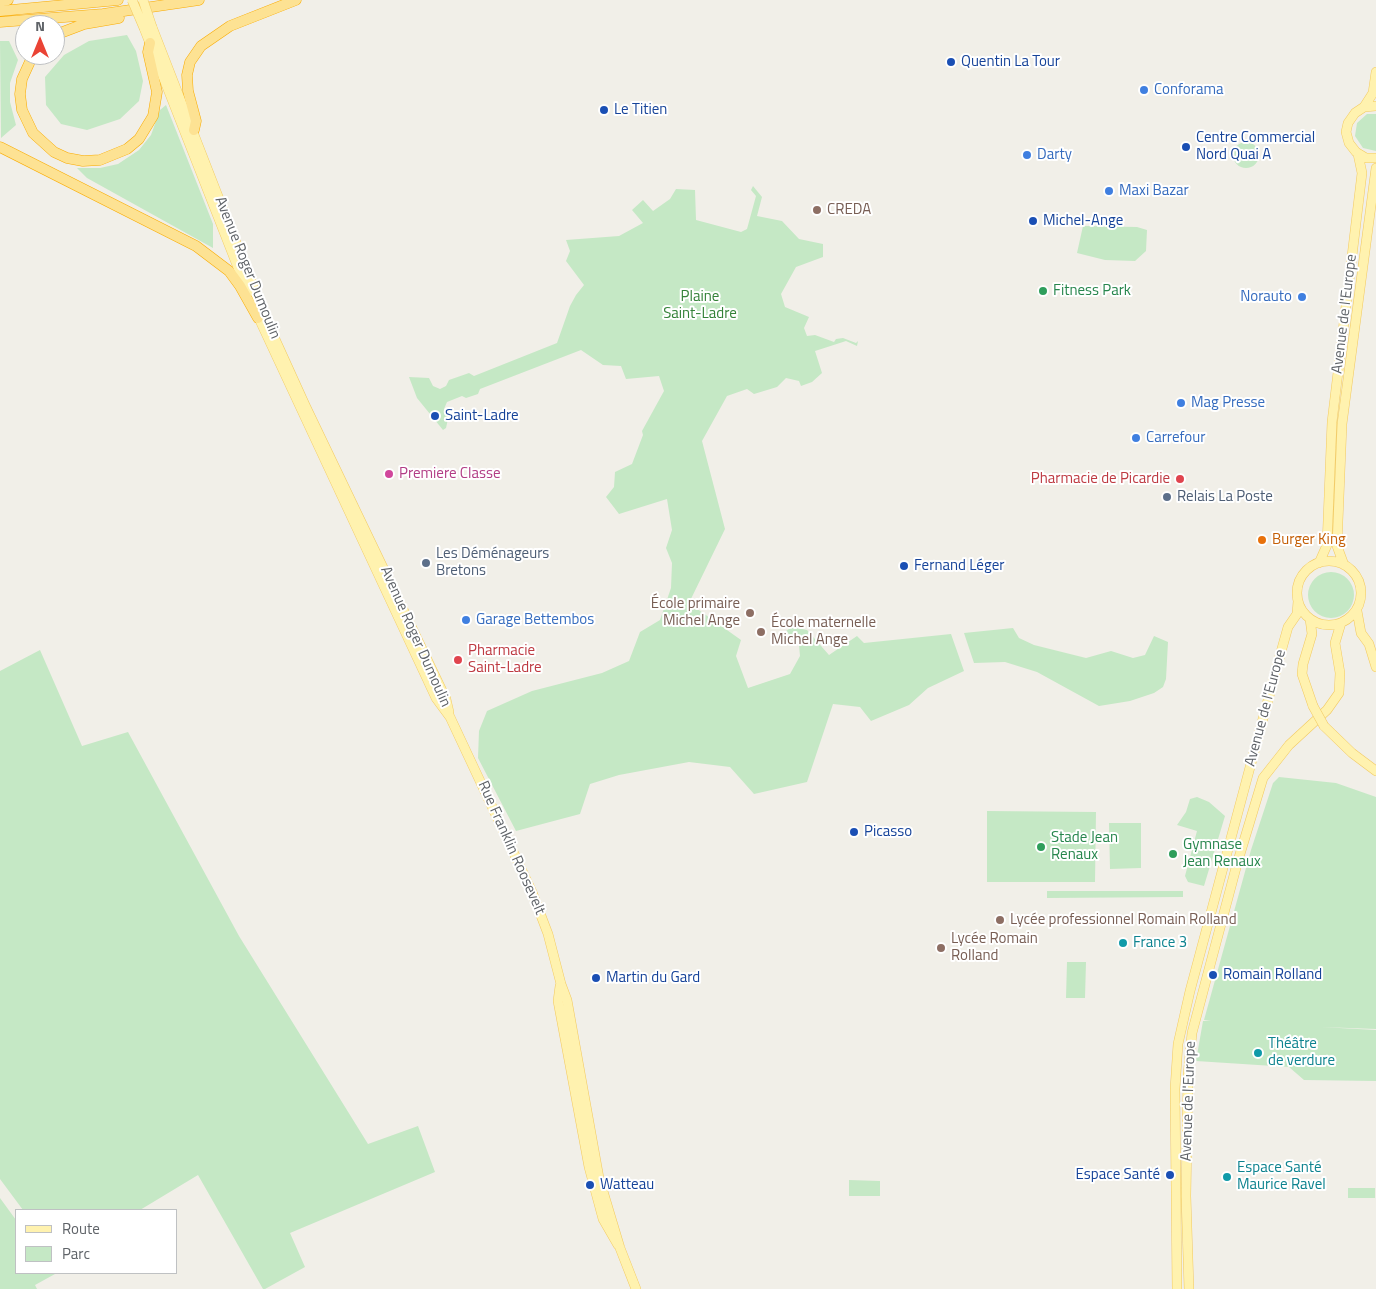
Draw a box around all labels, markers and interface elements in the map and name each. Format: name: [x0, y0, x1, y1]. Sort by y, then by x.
north arrow: [15, 15, 65, 65]
text: N: [35, 15, 45, 36]
place label: Quentin La Tour: [961, 53, 1060, 71]
marker: Quentin La Tour: [945, 56, 957, 68]
place label: Conforama: [1154, 81, 1223, 99]
marker: Conforama: [1138, 84, 1150, 96]
place label: Le Titien: [614, 101, 667, 119]
marker: Le Titien: [598, 104, 610, 116]
place label: Centre Commercial Nord Quai A: [1196, 129, 1315, 164]
marker: Centre Commercial Nord Quai A: [1180, 141, 1192, 153]
place label: Darty: [1037, 146, 1072, 164]
marker: Darty: [1021, 149, 1033, 161]
place label: Maxi Bazar: [1119, 182, 1189, 200]
marker: Maxi Bazar: [1103, 185, 1115, 197]
street label: Avenue Roger Dumoulin: [210, 194, 284, 342]
place label: CREDA: [827, 201, 871, 219]
marker: CREDA: [811, 204, 823, 216]
place label: Michel-Ange: [1043, 212, 1123, 230]
marker: Michel-Ange: [1027, 215, 1039, 227]
street label: Avenue de l'Europe: [1329, 253, 1361, 375]
place label: Fitness Park: [1053, 282, 1131, 300]
marker: Fitness Park: [1037, 285, 1049, 297]
park label: Plaine Saint-Ladre: [663, 288, 737, 323]
place label: Norauto: [1240, 288, 1292, 306]
marker: Norauto: [1296, 291, 1308, 303]
place label: Mag Presse: [1191, 394, 1265, 412]
marker: Mag Presse: [1175, 397, 1187, 409]
place label: Saint-Ladre: [445, 407, 519, 425]
marker: Saint-Ladre: [429, 410, 441, 422]
place label: Carrefour: [1146, 429, 1205, 447]
marker: Carrefour: [1130, 432, 1142, 444]
place label: Premiere Classe: [399, 465, 500, 483]
marker: Premiere Classe: [383, 468, 395, 480]
place label: Pharmacie de Picardie: [1031, 470, 1170, 488]
marker: Pharmacie de Picardie: [1174, 473, 1186, 485]
place label: Relais La Poste: [1177, 488, 1273, 506]
marker: Relais La Poste: [1161, 491, 1173, 503]
place label: Burger King: [1272, 531, 1346, 549]
marker: Burger King: [1256, 534, 1268, 546]
place label: Les Déménageurs Bretons: [436, 545, 549, 580]
marker: Les Déménageurs Bretons: [420, 557, 432, 569]
place label: Fernand Léger: [914, 557, 1004, 575]
marker: Fernand Léger: [898, 560, 910, 572]
street label: Avenue Roger Dumoulin: [376, 564, 454, 710]
place label: École primaire Michel Ange: [651, 595, 740, 630]
marker: École primaire Michel Ange: [744, 607, 756, 619]
place label: Garage Bettembos: [476, 611, 594, 629]
marker: Garage Bettembos: [460, 614, 472, 626]
place label: École maternelle Michel Ange: [771, 614, 876, 649]
marker: École maternelle Michel Ange: [755, 626, 767, 638]
place label: Pharmacie Saint-Ladre: [468, 642, 542, 677]
street label: Avenue de l'Europe: [1242, 648, 1290, 768]
marker: Pharmacie Saint-Ladre: [452, 654, 464, 666]
street label: Rue Franklin Roosevelt: [473, 778, 549, 918]
place label: Picasso: [864, 823, 912, 841]
marker: Picasso: [848, 826, 860, 838]
place label: Stade Jean Renaux: [1051, 829, 1118, 864]
place label: Gymnase Jean Renaux: [1183, 836, 1261, 871]
marker: Stade Jean Renaux: [1035, 841, 1047, 853]
marker: Gymnase Jean Renaux: [1167, 848, 1179, 860]
place label: Lycée professionnel Romain Rolland: [1010, 911, 1237, 929]
marker: Lycée professionnel Romain Rolland: [994, 914, 1006, 926]
place label: Lycée Romain Rolland: [951, 930, 1038, 965]
place label: France 3: [1133, 934, 1187, 952]
marker: France 3: [1117, 937, 1129, 949]
marker: Lycée Romain Rolland: [935, 942, 947, 954]
place label: Romain Rolland: [1223, 966, 1322, 984]
place label: Martin du Gard: [606, 969, 700, 987]
marker: Romain Rolland: [1207, 969, 1219, 981]
marker: Martin du Gard: [590, 972, 602, 984]
place label: Théâtre de verdure: [1268, 1035, 1335, 1070]
street label: Avenue de l'Europe: [1178, 1041, 1200, 1161]
marker: Théâtre de verdure: [1252, 1047, 1264, 1059]
place label: Espace Santé Maurice Ravel: [1237, 1159, 1326, 1194]
place label: Espace Santé: [1075, 1166, 1160, 1184]
marker: Espace Santé: [1164, 1169, 1176, 1181]
marker: Espace Santé Maurice Ravel: [1221, 1171, 1233, 1183]
place label: Watteau: [600, 1176, 654, 1194]
marker: Watteau: [584, 1179, 596, 1191]
legend: [15, 1209, 178, 1274]
text: Route: [62, 1217, 100, 1240]
text: Parc: [62, 1242, 90, 1265]

